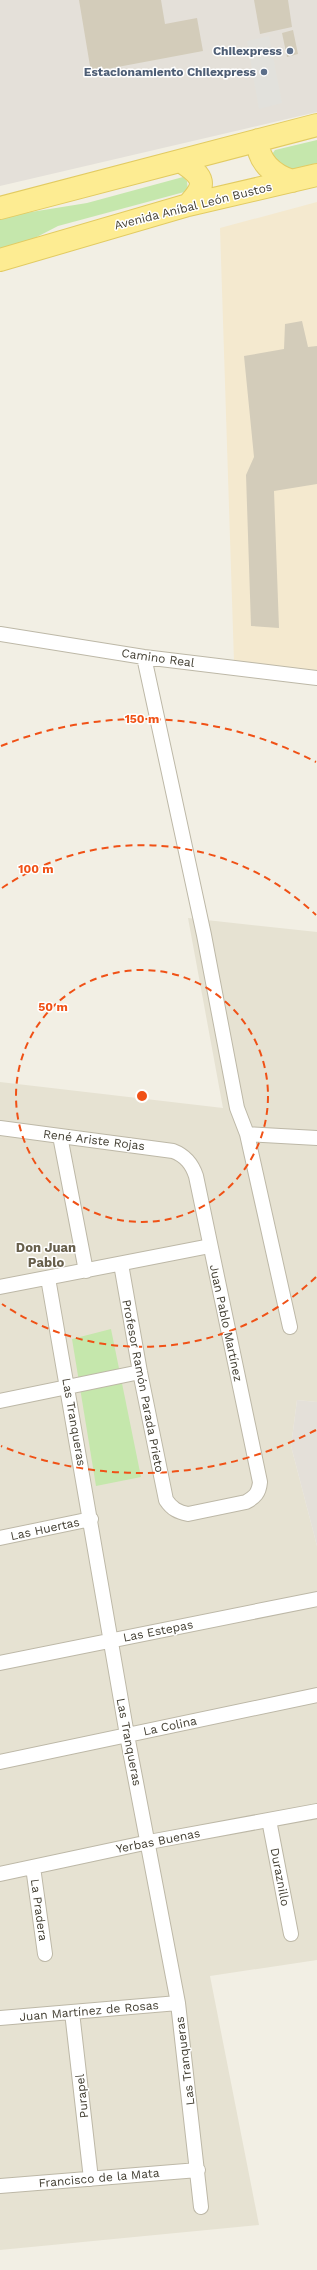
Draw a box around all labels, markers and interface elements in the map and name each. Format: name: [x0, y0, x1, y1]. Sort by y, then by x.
place label: Chilexpress: [213, 44, 283, 58]
marker: Chilexpress: [285, 46, 295, 56]
place label: Estacionamiento Chilexpress: [84, 65, 257, 79]
marker: Estacionamiento Chilexpress: [259, 67, 269, 77]
street label: Avenida Aníbal León Bustos: [113, 180, 273, 232]
street label: Camino Real: [121, 646, 196, 670]
text: 150 m: [125, 712, 159, 726]
text: 100 m: [18, 862, 54, 876]
text: 50 m: [38, 1000, 68, 1014]
centre of rings: [135, 1089, 149, 1103]
street label: René Ariste Rojas: [42, 1127, 146, 1153]
district label: Don Juan Pablo: [16, 1240, 76, 1270]
street label: Juan Pablo Martínez: [207, 1263, 245, 1383]
street label: Profesor Ramón Parada Prieto: [119, 1298, 167, 1474]
street label: Las Tranqueras: [59, 1377, 89, 1467]
street label: Las Huertas: [9, 1515, 81, 1543]
street label: Las Estepas: [122, 1617, 194, 1645]
street label: Las Tranqueras: [114, 1697, 144, 1787]
street label: La Colina: [142, 1713, 198, 1738]
street label: Yerbas Buenas: [115, 1826, 201, 1856]
street label: Duraznillo: [267, 1847, 293, 1907]
street label: La Pradera: [28, 1878, 50, 1942]
street label: Juan Martínez de Rosas: [19, 1998, 159, 2024]
street label: Las Tranqueras: [173, 2016, 197, 2106]
street label: Purapel: [73, 2073, 91, 2119]
street label: Francisco de la Mata: [38, 2166, 160, 2190]

